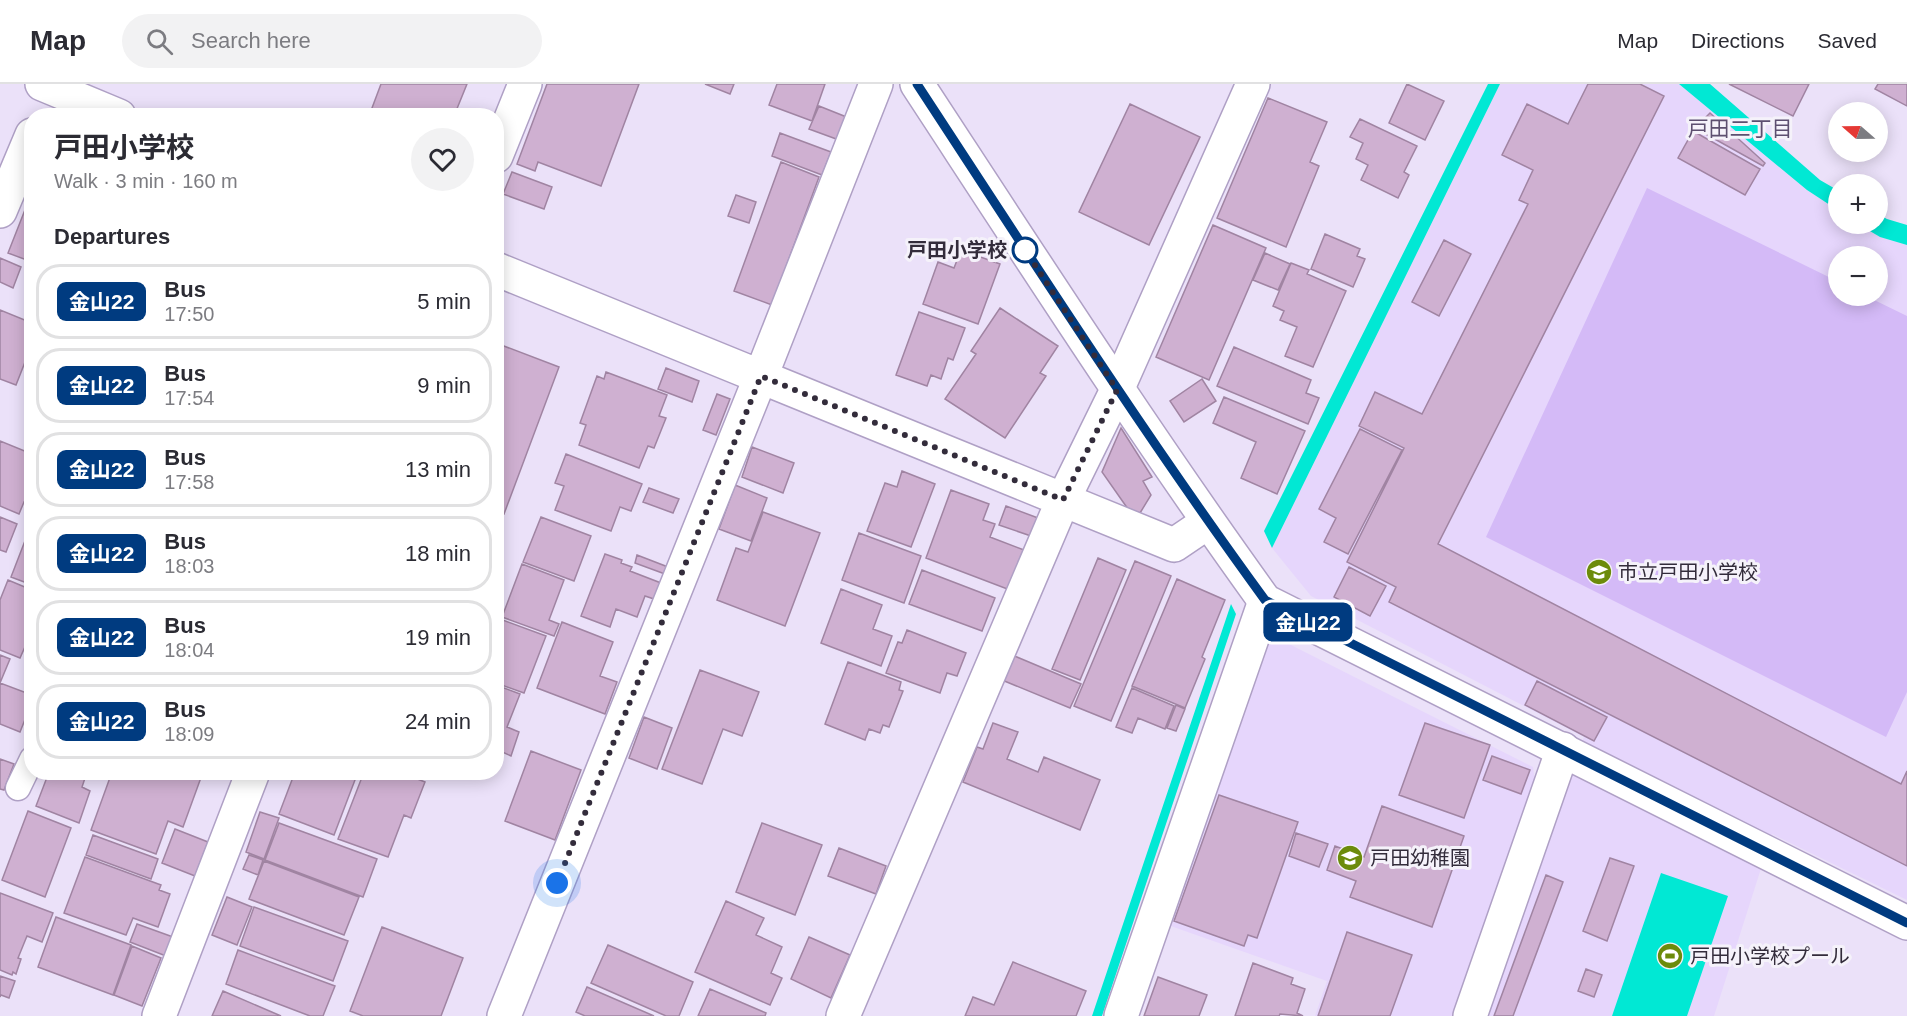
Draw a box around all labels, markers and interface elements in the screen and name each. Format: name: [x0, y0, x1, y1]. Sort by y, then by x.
search box: [122, 14, 542, 68]
text: Map: [30, 25, 86, 56]
icon: search: [143, 25, 176, 58]
text: Search here: [191, 28, 311, 53]
text: Map: [1617, 29, 1658, 52]
text: Directions: [1691, 29, 1784, 52]
text: Saved: [1817, 29, 1877, 52]
north arrow: [1828, 102, 1888, 162]
map controls: [1828, 102, 1888, 306]
district label: 戸田二丁目: [1688, 117, 1793, 140]
button: heart: [411, 128, 474, 191]
text: 戸田小学校: [54, 132, 194, 163]
text: Walk · 3 min · 160 m: [54, 170, 238, 192]
button: +: [1828, 174, 1888, 234]
text: Departures: [54, 224, 170, 249]
marker: 戸田小学校: [1012, 237, 1038, 263]
place label: 戸田小学校: [907, 239, 1007, 261]
button: −: [1828, 246, 1888, 306]
text: Bus: [164, 277, 206, 302]
text: 5 min: [417, 289, 471, 314]
text: 金山22: [69, 290, 134, 313]
text: 17:50: [164, 303, 214, 325]
text: Bus: [164, 361, 206, 386]
text: 9 min: [417, 373, 471, 398]
text: 金山22: [69, 374, 134, 397]
text: 17:54: [164, 387, 214, 409]
text: Bus: [164, 445, 206, 470]
text: 13 min: [405, 457, 471, 482]
text: 金山22: [69, 458, 134, 481]
text: 17:58: [164, 471, 214, 493]
text: Bus: [164, 529, 206, 554]
text: 18 min: [405, 541, 471, 566]
text: 金山22: [69, 542, 134, 565]
text: 18:03: [164, 555, 214, 577]
school or university icon: 市立戸田小学校: [1584, 557, 1614, 587]
place label: 市立戸田小学校: [1618, 561, 1758, 583]
line badge: 金山22: [1266, 602, 1350, 642]
text: 金山22: [1275, 611, 1341, 634]
text: Bus: [164, 613, 206, 638]
text: 19 min: [405, 625, 471, 650]
text: 金山22: [69, 626, 134, 649]
text: 18:04: [164, 639, 214, 661]
text: Bus: [164, 697, 206, 722]
text: 24 min: [405, 709, 471, 734]
text: 金山22: [69, 710, 134, 733]
text: 18:09: [164, 723, 214, 745]
school or university icon: 戸田幼稚園: [1335, 843, 1365, 873]
place label: 戸田幼稚園: [1370, 847, 1470, 869]
your location: [542, 868, 572, 898]
sports icon: 戸田小学校プール: [1655, 941, 1685, 971]
place label: 戸田小学校プール: [1690, 945, 1850, 967]

